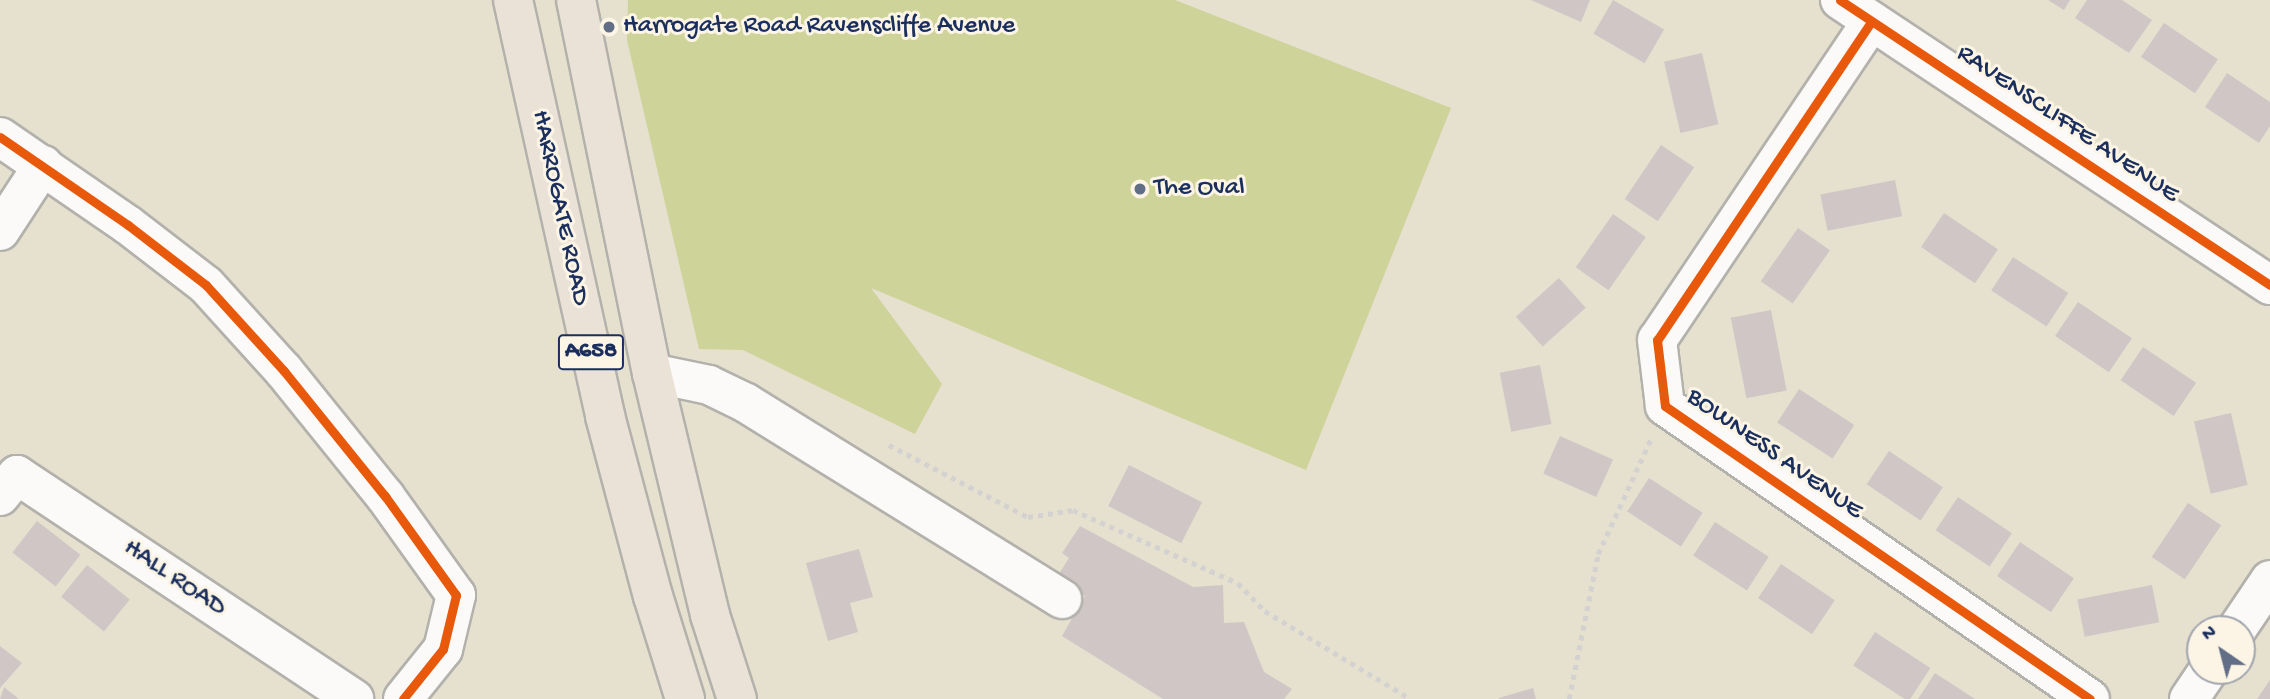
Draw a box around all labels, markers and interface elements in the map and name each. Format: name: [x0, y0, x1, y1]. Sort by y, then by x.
place label: Harrogate Road Ravenscliffe Avenue: [623, 11, 1015, 43]
marker: Harrogate Road Ravenscliffe Avenue: [601, 19, 617, 35]
street label: RAVENSCLIFFE AVENUE: [1950, 39, 2184, 211]
street label: HARROGATE ROAD: [523, 108, 595, 308]
place label: The Oval: [1154, 173, 1245, 205]
marker: The Oval: [1132, 181, 1148, 197]
road number: A658: [558, 332, 624, 372]
street label: BOWNESS AVENUE: [1680, 382, 1868, 528]
street label: HALL ROAD: [117, 533, 231, 625]
north arrow: [2186, 615, 2256, 685]
text: N: [2198, 621, 2221, 647]

